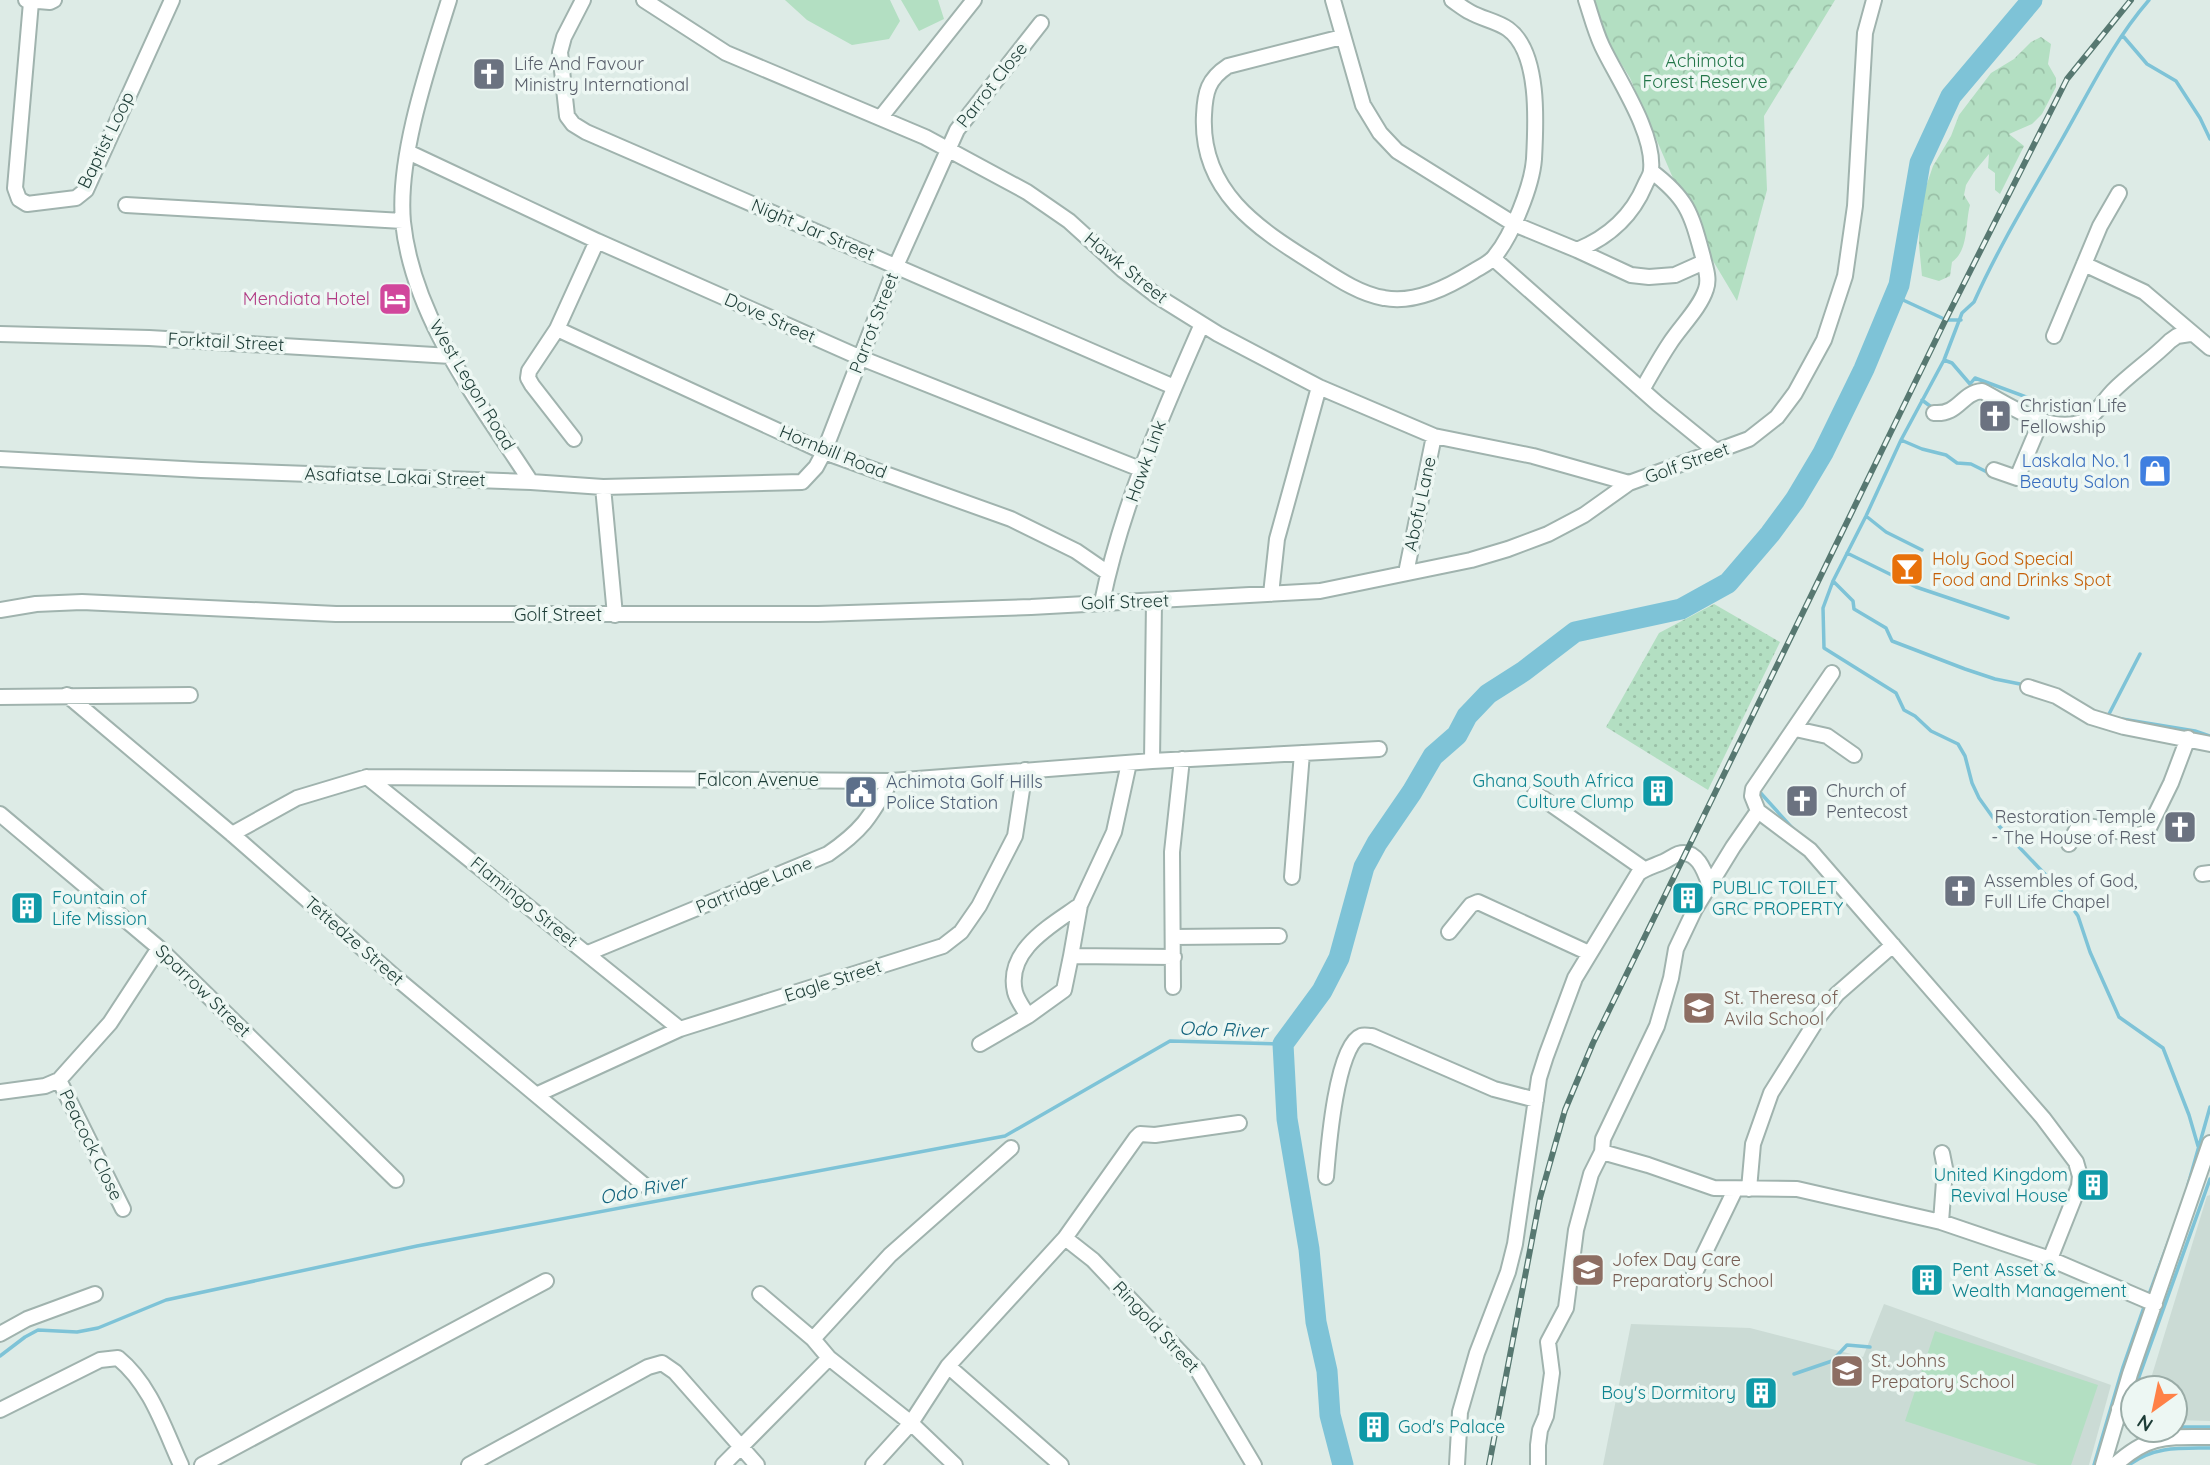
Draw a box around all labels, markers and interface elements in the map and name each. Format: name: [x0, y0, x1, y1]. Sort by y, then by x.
street label: Parrot Close: [951, 37, 1032, 132]
park label: Achimota Forest Reserve: [1642, 49, 1768, 93]
place label: Life And Favour Ministry International: [514, 52, 689, 96]
church icon: Life And Favour Ministry International: [470, 55, 508, 93]
street label: Baptist Loop: [72, 87, 139, 192]
street label: Night Jar Street: [748, 193, 878, 266]
street label: Hawk Street: [1080, 227, 1173, 308]
street label: Parrot Street: [844, 269, 903, 376]
hotel icon: Mendiata Hotel: [376, 280, 414, 318]
place label: Mendiata Hotel: [243, 287, 370, 310]
street label: Dove Street: [721, 287, 819, 348]
street label: West Legon Road: [424, 315, 520, 454]
street label: Forktail Street: [167, 327, 285, 356]
place label: Christian Life Fellowship: [2020, 394, 2127, 438]
church icon: Christian Life Fellowship: [1976, 397, 2014, 435]
street label: Hawk Link: [1120, 417, 1171, 505]
street label: Hornbill Road: [776, 420, 890, 484]
street label: Golf Street: [1641, 437, 1732, 488]
place label: Laskala No. 1 Beauty Salon: [2020, 449, 2130, 493]
shop icon: Laskala No. 1 Beauty Salon: [2136, 452, 2174, 490]
street label: Abofu Lane: [1398, 454, 1441, 553]
street label: Asafiatse Lakai Street: [304, 462, 486, 491]
place label: Holy God Special Food and Drinks Spot: [1932, 547, 2112, 591]
bar icon: Holy God Special Food and Drinks Spot: [1888, 550, 1926, 588]
street label: Golf Street: [1081, 588, 1169, 615]
street label: Golf Street: [514, 603, 602, 626]
street label: Falcon Avenue: [697, 768, 819, 791]
place label: Ghana South Africa Culture Clump: [1473, 769, 1634, 813]
place label: Achimota Golf Hills Police Station: [886, 770, 1043, 814]
building icon: Ghana South Africa Culture Clump: [1639, 772, 1677, 810]
public building icon: Achimota Golf Hills Police Station: [842, 773, 880, 811]
place label: Church of Pentecost: [1826, 779, 1908, 823]
church icon: Church of Pentecost: [1783, 782, 1821, 820]
place label: Restoration Temple - The House of Rest: [1991, 805, 2156, 849]
church icon: Restoration Temple - The House of Rest: [2161, 808, 2199, 846]
street label: Flamingo Street: [466, 851, 583, 952]
street label: Partridge Lane: [692, 851, 815, 918]
place label: Assembles of God, Full Life Chapel: [1984, 869, 2138, 913]
church icon: Assembles of God, Full Life Chapel: [1941, 872, 1979, 910]
place label: PUBLIC TOILET GRC PROPERTY: [1712, 876, 1843, 920]
building icon: PUBLIC TOILET GRC PROPERTY: [1669, 879, 1707, 917]
place label: Fountain of Life Mission: [52, 886, 147, 930]
building icon: Fountain of Life Mission: [8, 889, 46, 927]
street label: Tettedze Street: [300, 891, 409, 990]
street label: Sparrow Street: [151, 939, 256, 1042]
street label: Eagle Street: [781, 954, 884, 1007]
place label: St. Theresa of Avila School: [1724, 986, 1839, 1030]
school or university icon: St. Theresa of Avila School: [1680, 989, 1718, 1027]
water label: Odo River: [1179, 1015, 1270, 1043]
street label: Peacock Close: [55, 1085, 128, 1204]
place label: United Kingdom Revival House: [1933, 1163, 2068, 1207]
building icon: United Kingdom Revival House: [2074, 1166, 2112, 1204]
water label: Odo River: [598, 1168, 691, 1209]
place label: Jofex Day Care Preparatory School: [1612, 1248, 1773, 1292]
school or university icon: Jofex Day Care Preparatory School: [1569, 1251, 1607, 1289]
place label: Pent Asset & Wealth Management: [1952, 1258, 2127, 1302]
building icon: Pent Asset & Wealth Management: [1908, 1261, 1946, 1299]
street label: Ringold Street: [1108, 1276, 1205, 1377]
place label: St. Johns Prepatory School: [1871, 1349, 2015, 1393]
school or university icon: St. Johns Prepatory School: [1828, 1352, 1866, 1390]
building icon: Boy's Dormitory: [1742, 1374, 1780, 1412]
north arrow: [2119, 1374, 2189, 1444]
place label: Boy's Dormitory: [1601, 1381, 1736, 1404]
building icon: God's Palace: [1355, 1408, 1393, 1446]
text: N: [2132, 1409, 2157, 1437]
place label: God's Palace: [1398, 1415, 1505, 1438]

